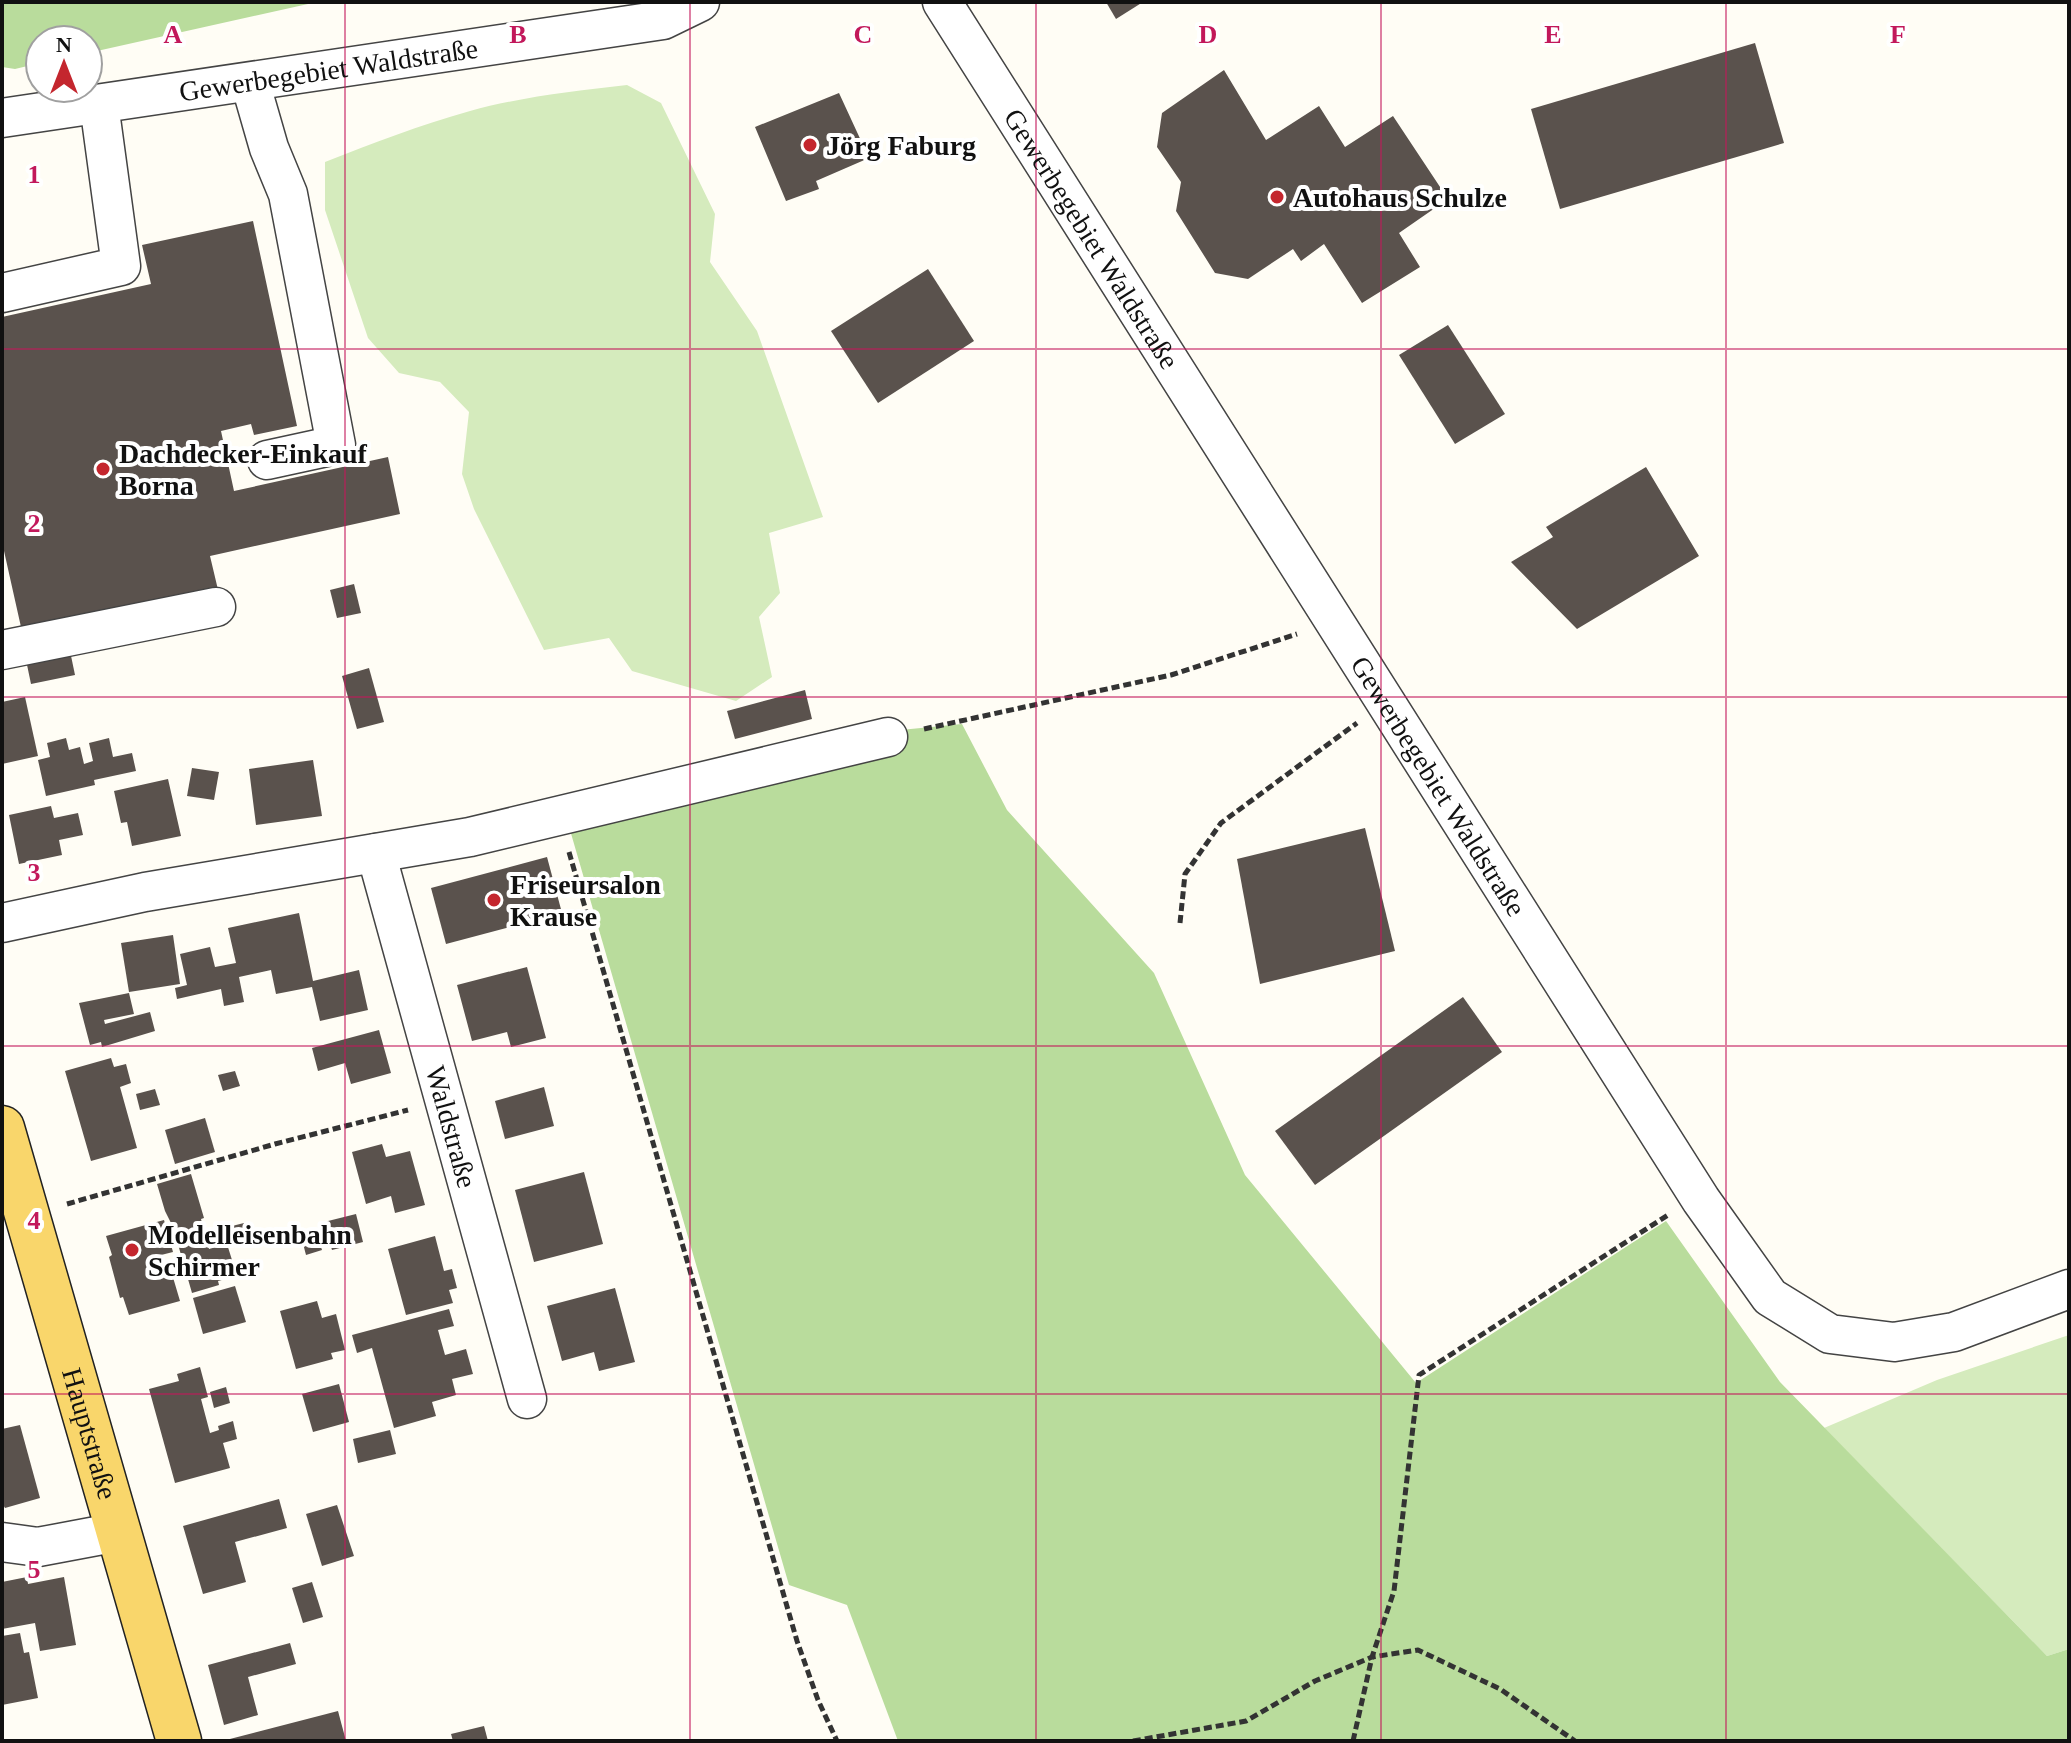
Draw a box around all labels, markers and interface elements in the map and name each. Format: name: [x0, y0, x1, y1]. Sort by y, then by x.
text: A: [164, 20, 183, 49]
text: B: [509, 20, 527, 49]
text: C: [854, 20, 872, 49]
text: D: [1199, 20, 1217, 49]
text: E: [1544, 20, 1562, 49]
text: F: [1890, 20, 1906, 49]
north arrow: [24, 24, 104, 104]
text: N: [56, 32, 72, 57]
street label: Gewerbegebiet Waldstraße: [177, 33, 480, 108]
street label: Gewerbegebiet Waldstraße: [998, 103, 1185, 374]
place label: Jörg Faburg: [826, 130, 976, 161]
marker: Jörg Faburg: [801, 136, 819, 154]
text: 1: [28, 160, 41, 189]
place label: Autohaus Schulze: [1293, 182, 1507, 213]
marker: Autohaus Schulze: [1268, 188, 1286, 206]
place label: Dachdecker-Einkauf Borna: [119, 438, 368, 501]
marker: Dachdecker-Einkauf Borna: [94, 460, 112, 478]
text: 2: [28, 509, 41, 538]
street label: Gewerbegebiet Waldstraße: [1344, 651, 1532, 922]
text: 3: [28, 858, 41, 887]
place label: Friseursalon Krause: [510, 869, 661, 932]
marker: Friseursalon Krause: [485, 891, 503, 909]
street label: Waldstraße: [420, 1062, 483, 1191]
text: 4: [28, 1206, 41, 1235]
place label: Modelleisenbahn Schirmer: [148, 1219, 352, 1282]
marker: Modelleisenbahn Schirmer: [123, 1241, 141, 1259]
street label: Hauptstraße: [56, 1364, 123, 1503]
text: 5: [28, 1555, 41, 1584]

